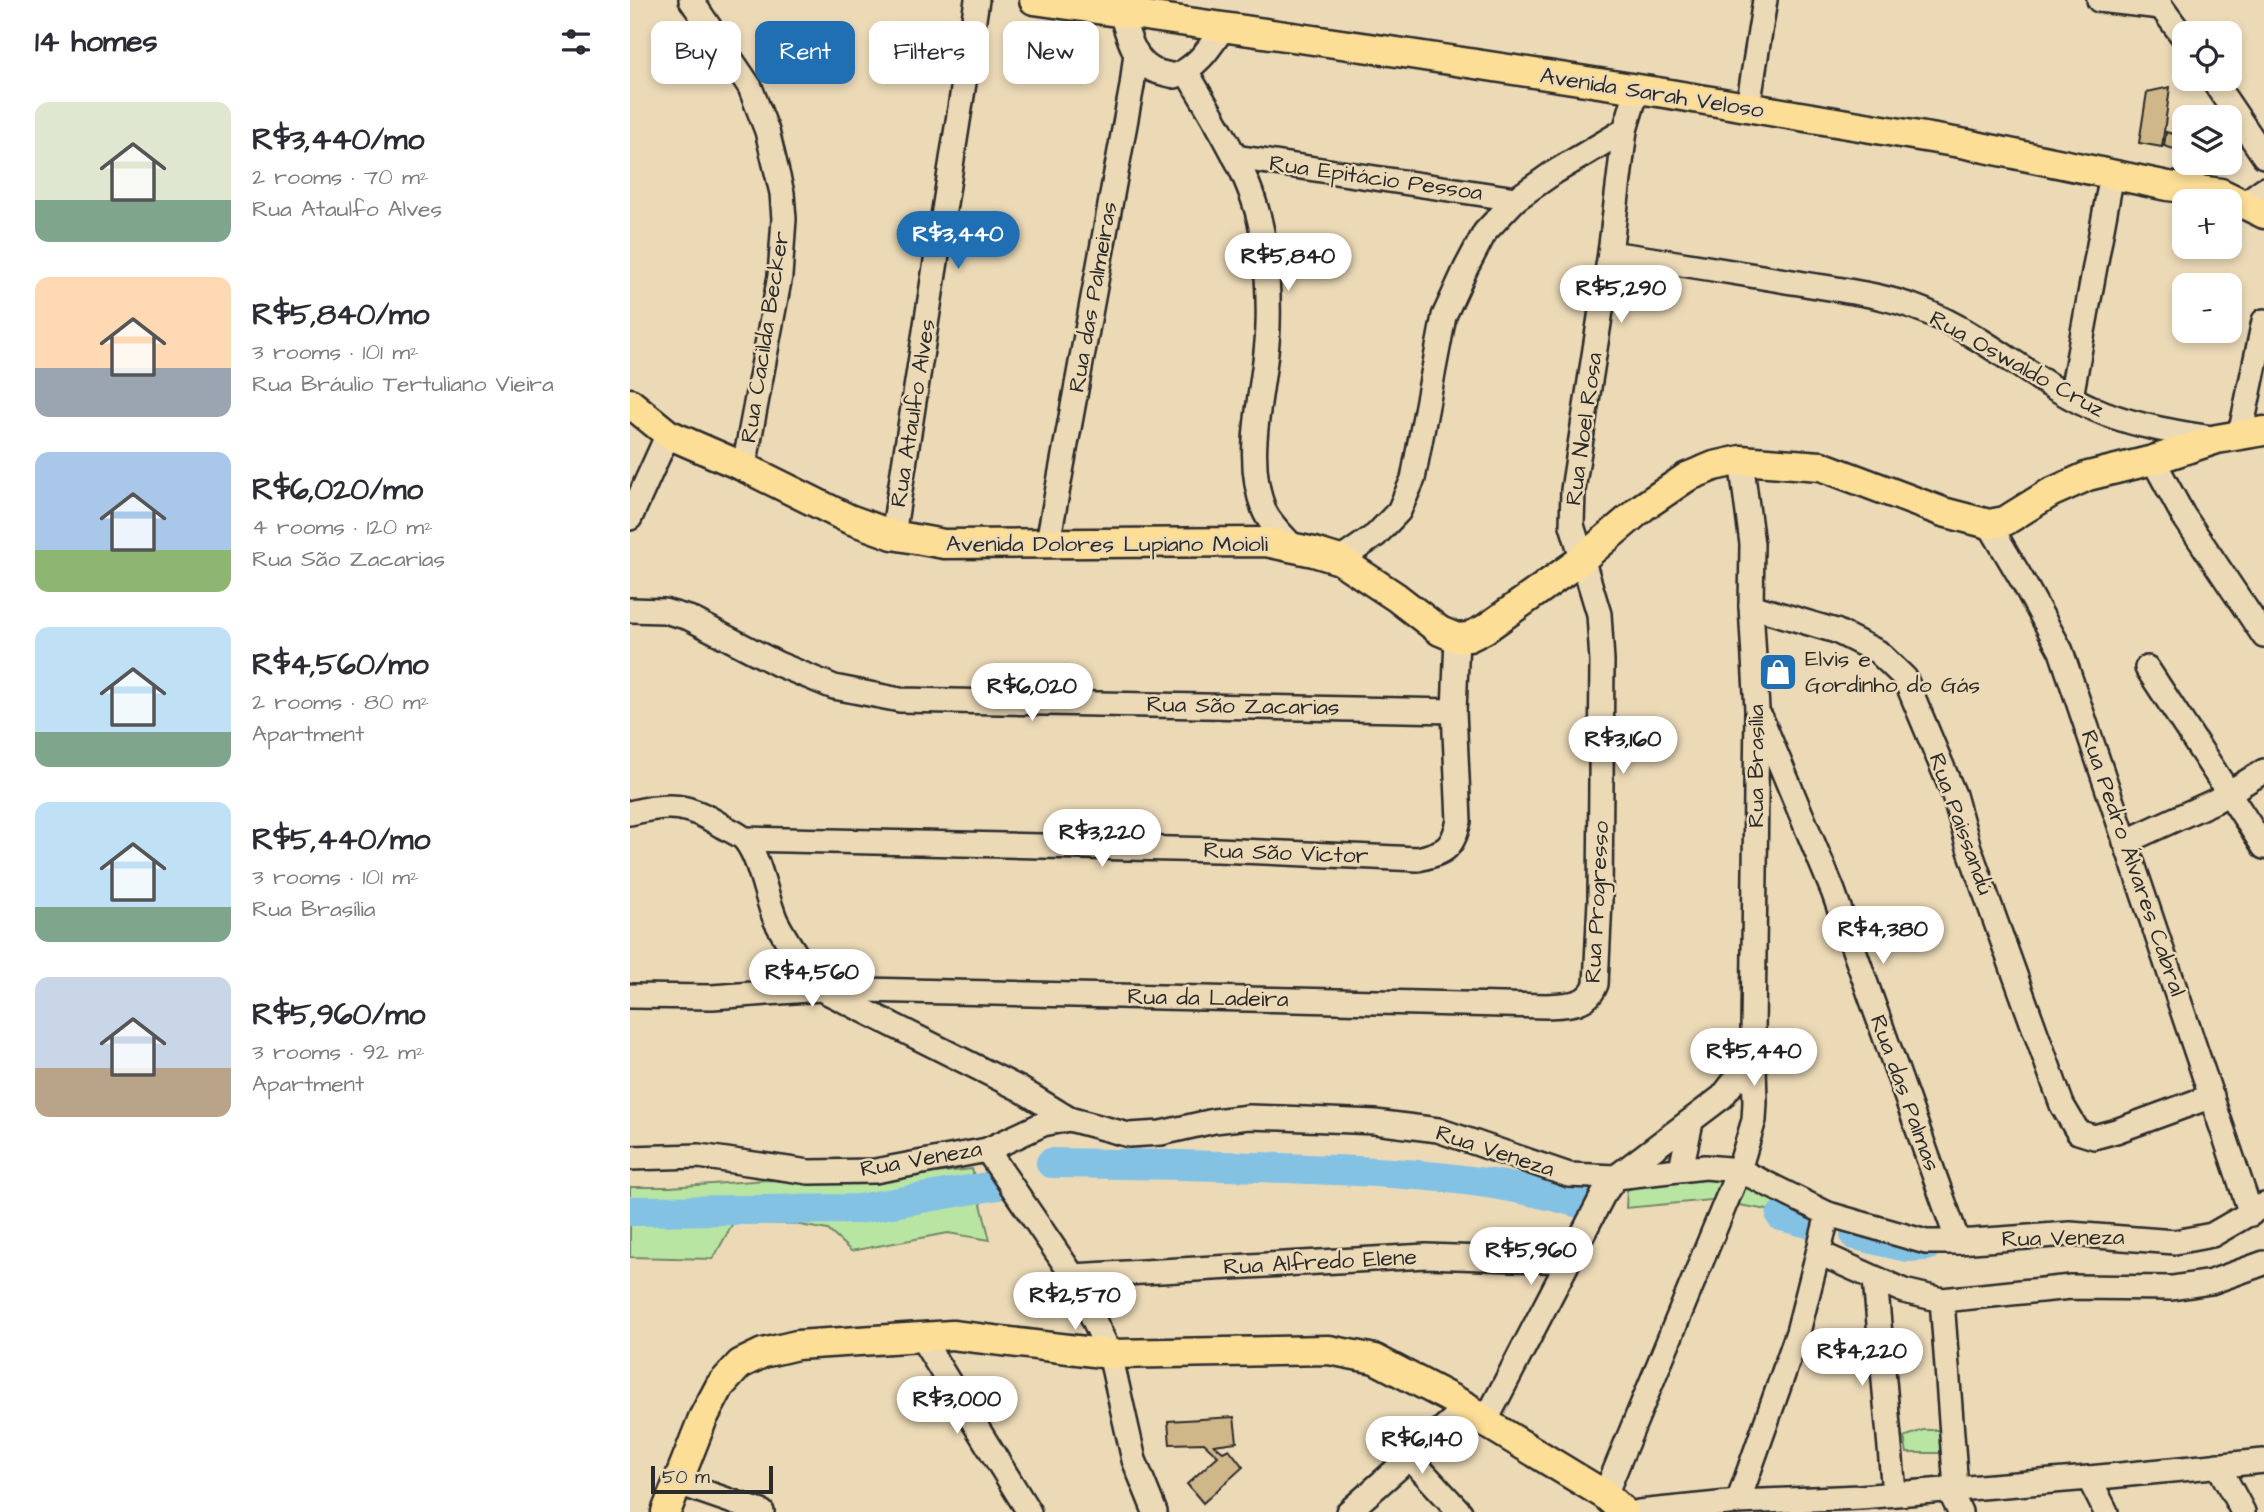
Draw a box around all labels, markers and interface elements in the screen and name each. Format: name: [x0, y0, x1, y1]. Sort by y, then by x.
text: 14 homes: [35, 21, 158, 63]
chip: Buy: [651, 21, 741, 84]
chip: Rent: [755, 21, 855, 84]
chip: Filters: [869, 21, 989, 84]
chip: New: [1003, 21, 1099, 84]
map controls: [2172, 21, 2242, 343]
button: locate: [2172, 21, 2242, 91]
icon: filters: [557, 23, 595, 61]
street label: Avenida Sarah Veloso: [1538, 60, 1766, 127]
button: layers: [2172, 105, 2242, 175]
text: R$3,440/mo: [252, 119, 424, 161]
icon: home: [91, 130, 175, 214]
street label: Rua Epitácio Pessoa: [1267, 147, 1485, 209]
text: 2 rooms · 70 m²: [252, 161, 428, 193]
button: +: [2172, 189, 2242, 259]
text: Rua Ataulfo Alves: [252, 193, 442, 225]
street label: Rua das Palmeiras: [1060, 199, 1126, 395]
pin: R$3,440: [893, 212, 1023, 271]
text: R$3,440: [913, 218, 1003, 250]
street label: Rua Cacilda Becker: [732, 229, 798, 445]
pin: R$5,840: [1223, 233, 1353, 293]
text: R$5,840: [1241, 240, 1335, 272]
pin: R$5,290: [1556, 266, 1686, 325]
text: R$5,290: [1576, 272, 1666, 304]
button: −: [2172, 273, 2242, 343]
text: R$5,840/mo: [252, 294, 429, 336]
street label: Rua Oswaldo Cruz: [1924, 303, 2111, 426]
icon: home: [91, 305, 175, 389]
street label: Rua Ataulfo Alves: [882, 317, 944, 509]
text: 3 rooms · 101 m²: [252, 336, 419, 368]
street label: Rua Noel Rosa: [1557, 350, 1611, 508]
text: Rua Bráulio Tertuliano Vieira: [252, 368, 554, 400]
text: R$6,020/mo: [252, 469, 423, 511]
icon: home: [91, 480, 175, 564]
text: 4 rooms · 120 m²: [252, 511, 433, 543]
street label: Avenida Dolores Lupiano Moioli: [946, 528, 1268, 560]
text: Rua São Zacarias: [252, 543, 445, 575]
place label: Elvis e Gordinho do Gás: [1805, 643, 1980, 701]
text: R$4,560/mo: [252, 644, 429, 686]
shop icon: Elvis e Gordinho do Gás: [1757, 651, 1799, 693]
icon: home: [91, 655, 175, 739]
pin: R$6,020: [967, 664, 1097, 723]
text: R$6,020: [987, 670, 1077, 702]
text: 2 rooms · 80 m²: [252, 686, 429, 718]
street label: Rua São Zacarias: [1146, 688, 1340, 724]
street label: Rua Brasília: [1740, 704, 1772, 828]
pin: R$3,160: [1558, 716, 1688, 776]
text: Apartment: [252, 718, 364, 750]
text: R$3,160: [1585, 723, 1661, 755]
street label: Rua Pedro Álvares Cabral: [2072, 726, 2194, 1000]
street label: Rua Paissandú: [1921, 749, 2001, 899]
pin: R$3,220: [1037, 810, 1167, 869]
text: R$3,220: [1059, 816, 1145, 848]
text: R$5,440/mo: [252, 819, 430, 861]
street label: Rua Progresso: [1577, 820, 1618, 984]
icon: home: [91, 830, 175, 914]
street label: Rua São Victor: [1203, 834, 1369, 872]
text: 3 rooms · 101 m²: [252, 861, 419, 893]
text: Rua Brasília: [252, 893, 376, 925]
pin: R$4,380: [1818, 906, 1948, 966]
text: R$4,380: [1838, 913, 1928, 945]
pin: R$4,560: [747, 950, 877, 1009]
text: R$4,560: [765, 956, 859, 988]
street label: Rua da Ladeira: [1127, 981, 1289, 1015]
text: R$5,960/mo: [252, 994, 425, 1036]
icon: home: [91, 1005, 175, 1089]
street label: Rua das Palmas: [1862, 1010, 1948, 1176]
pin: R$5,440: [1689, 1028, 1819, 1088]
text: R$5,440: [1706, 1035, 1802, 1067]
text: 3 rooms · 92 m²: [252, 1036, 425, 1068]
text: Apartment: [252, 1068, 364, 1100]
street label: Rua Veneza: [1432, 1117, 1559, 1185]
street label: Rua Veneza: [858, 1133, 985, 1185]
street label: Rua Veneza: [2001, 1221, 2125, 1255]
pin: R$5,960: [1466, 1228, 1596, 1287]
text: R$5,960: [1485, 1234, 1577, 1266]
street label: Rua Alfredo Elene: [1222, 1241, 1418, 1283]
pin: R$2,570: [1010, 1272, 1140, 1332]
text: R$2,570: [1029, 1279, 1121, 1311]
pin: R$4,220: [1797, 1328, 1927, 1388]
text: R$4,220: [1817, 1335, 1907, 1367]
pin: R$3,000: [892, 1376, 1022, 1436]
text: R$3,000: [913, 1383, 1001, 1415]
pin: R$6,140: [1357, 1416, 1487, 1476]
text: R$6,140: [1382, 1423, 1462, 1455]
scale bar: [651, 1463, 774, 1495]
text: 50 m: [662, 1464, 710, 1491]

